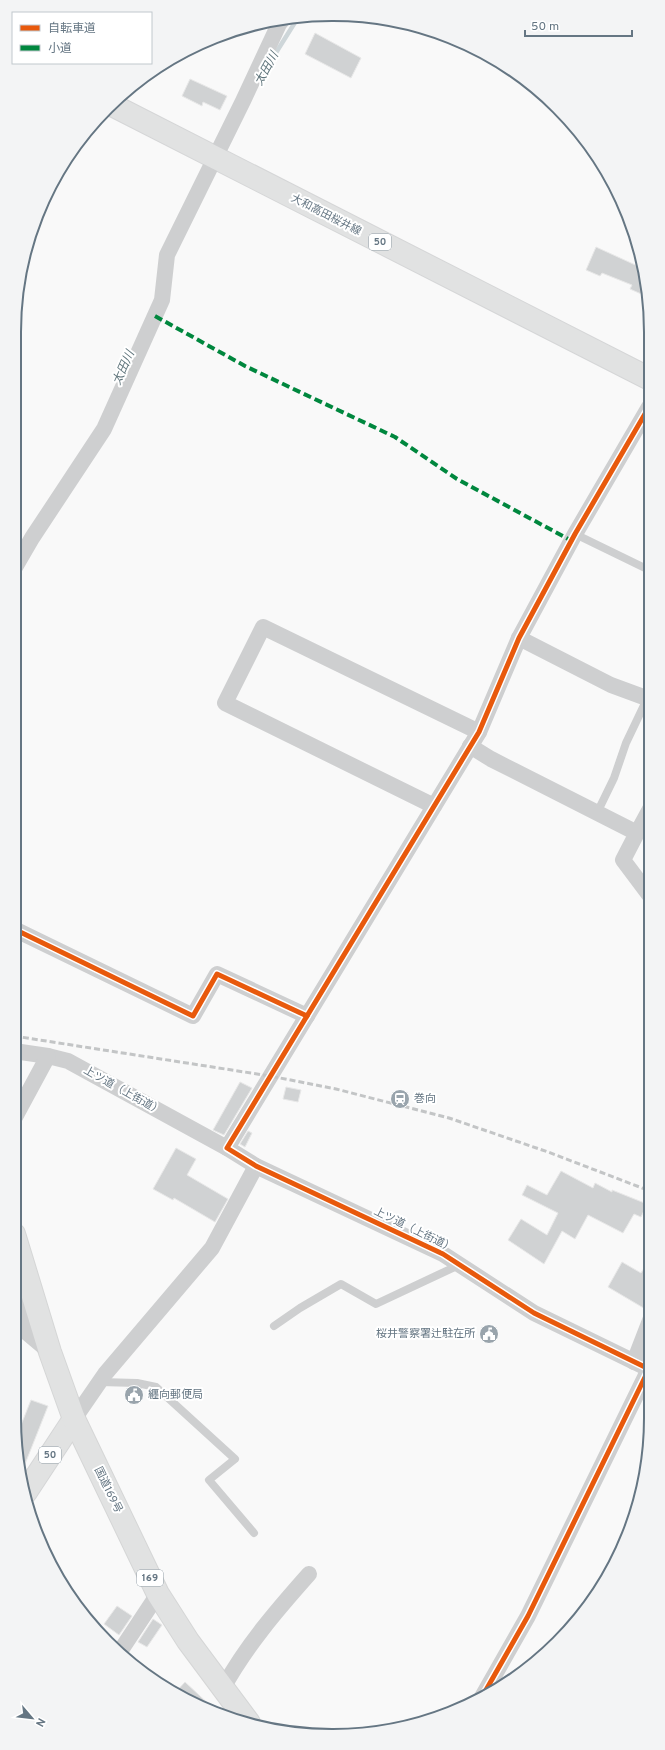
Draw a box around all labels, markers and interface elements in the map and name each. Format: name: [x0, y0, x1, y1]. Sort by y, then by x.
legend: [12, 12, 152, 64]
scale bar: [525, 12, 632, 38]
text: 50 m: [531, 19, 559, 35]
text: 自転車道: [48, 21, 96, 37]
text: 小道: [48, 41, 72, 57]
water label: 太田川: [251, 48, 284, 89]
street label: 大和高田桜井線: [289, 191, 363, 239]
road number: 50: [369, 234, 391, 250]
water label: 太田川: [109, 346, 139, 388]
street label: 上ツ道（上街道）: [81, 1064, 165, 1118]
station icon: 巻向: [389, 1088, 411, 1110]
place label: 巻向: [414, 1092, 436, 1106]
street label: 上ツ道（上街道）: [371, 1204, 457, 1256]
public building icon: 桜井警察署辻駐在所: [478, 1323, 500, 1345]
place label: 桜井警察署辻駐在所: [376, 1327, 476, 1341]
public building icon: 纒向郵便局: [123, 1384, 145, 1406]
place label: 纒向郵便局: [148, 1388, 203, 1402]
road number: 50: [39, 1447, 61, 1463]
street label: 国道169号: [91, 1465, 125, 1515]
road number: 169: [137, 1570, 163, 1586]
north arrow: [12, 1698, 52, 1738]
text: N: [32, 1715, 48, 1729]

